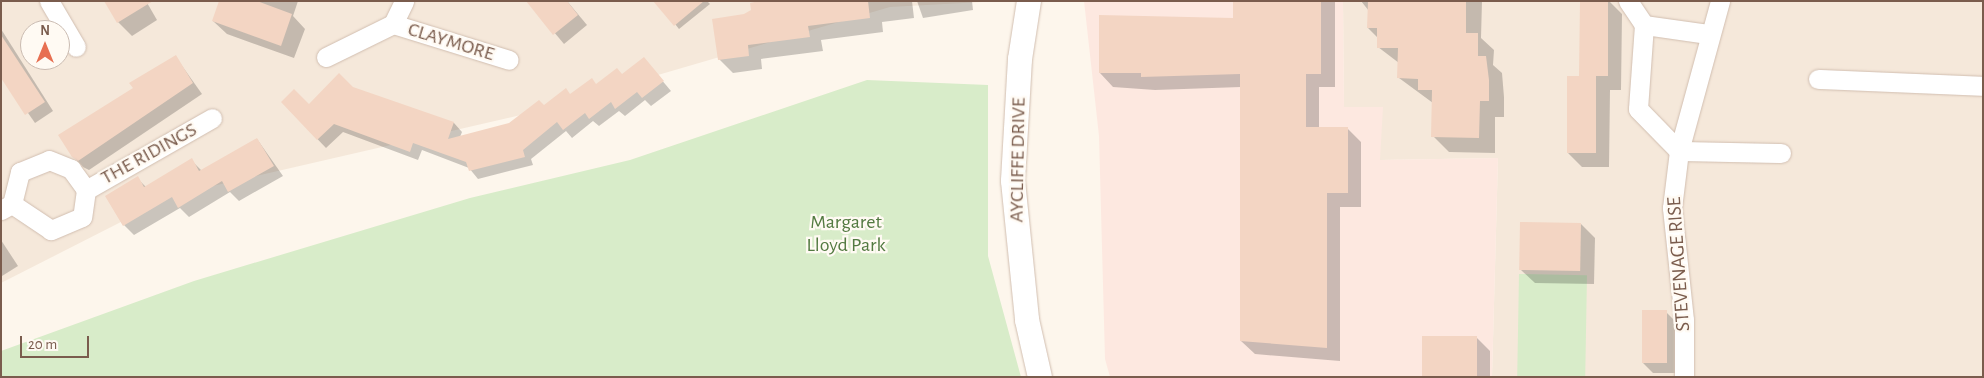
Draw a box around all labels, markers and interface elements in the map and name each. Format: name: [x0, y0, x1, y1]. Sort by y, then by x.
street label: CLAYMORE: [405, 17, 497, 67]
north arrow: [20, 20, 70, 70]
text: N: [40, 24, 50, 38]
street label: AYCLIFFE DRIVE: [1005, 97, 1031, 223]
street label: THE RIDINGS: [97, 118, 201, 190]
street label: STEVENAGE RISE: [1662, 196, 1696, 332]
park label: Margaret Lloyd Park: [806, 211, 886, 258]
scale bar: [22, 326, 91, 358]
text: 20 m: [28, 337, 57, 352]

